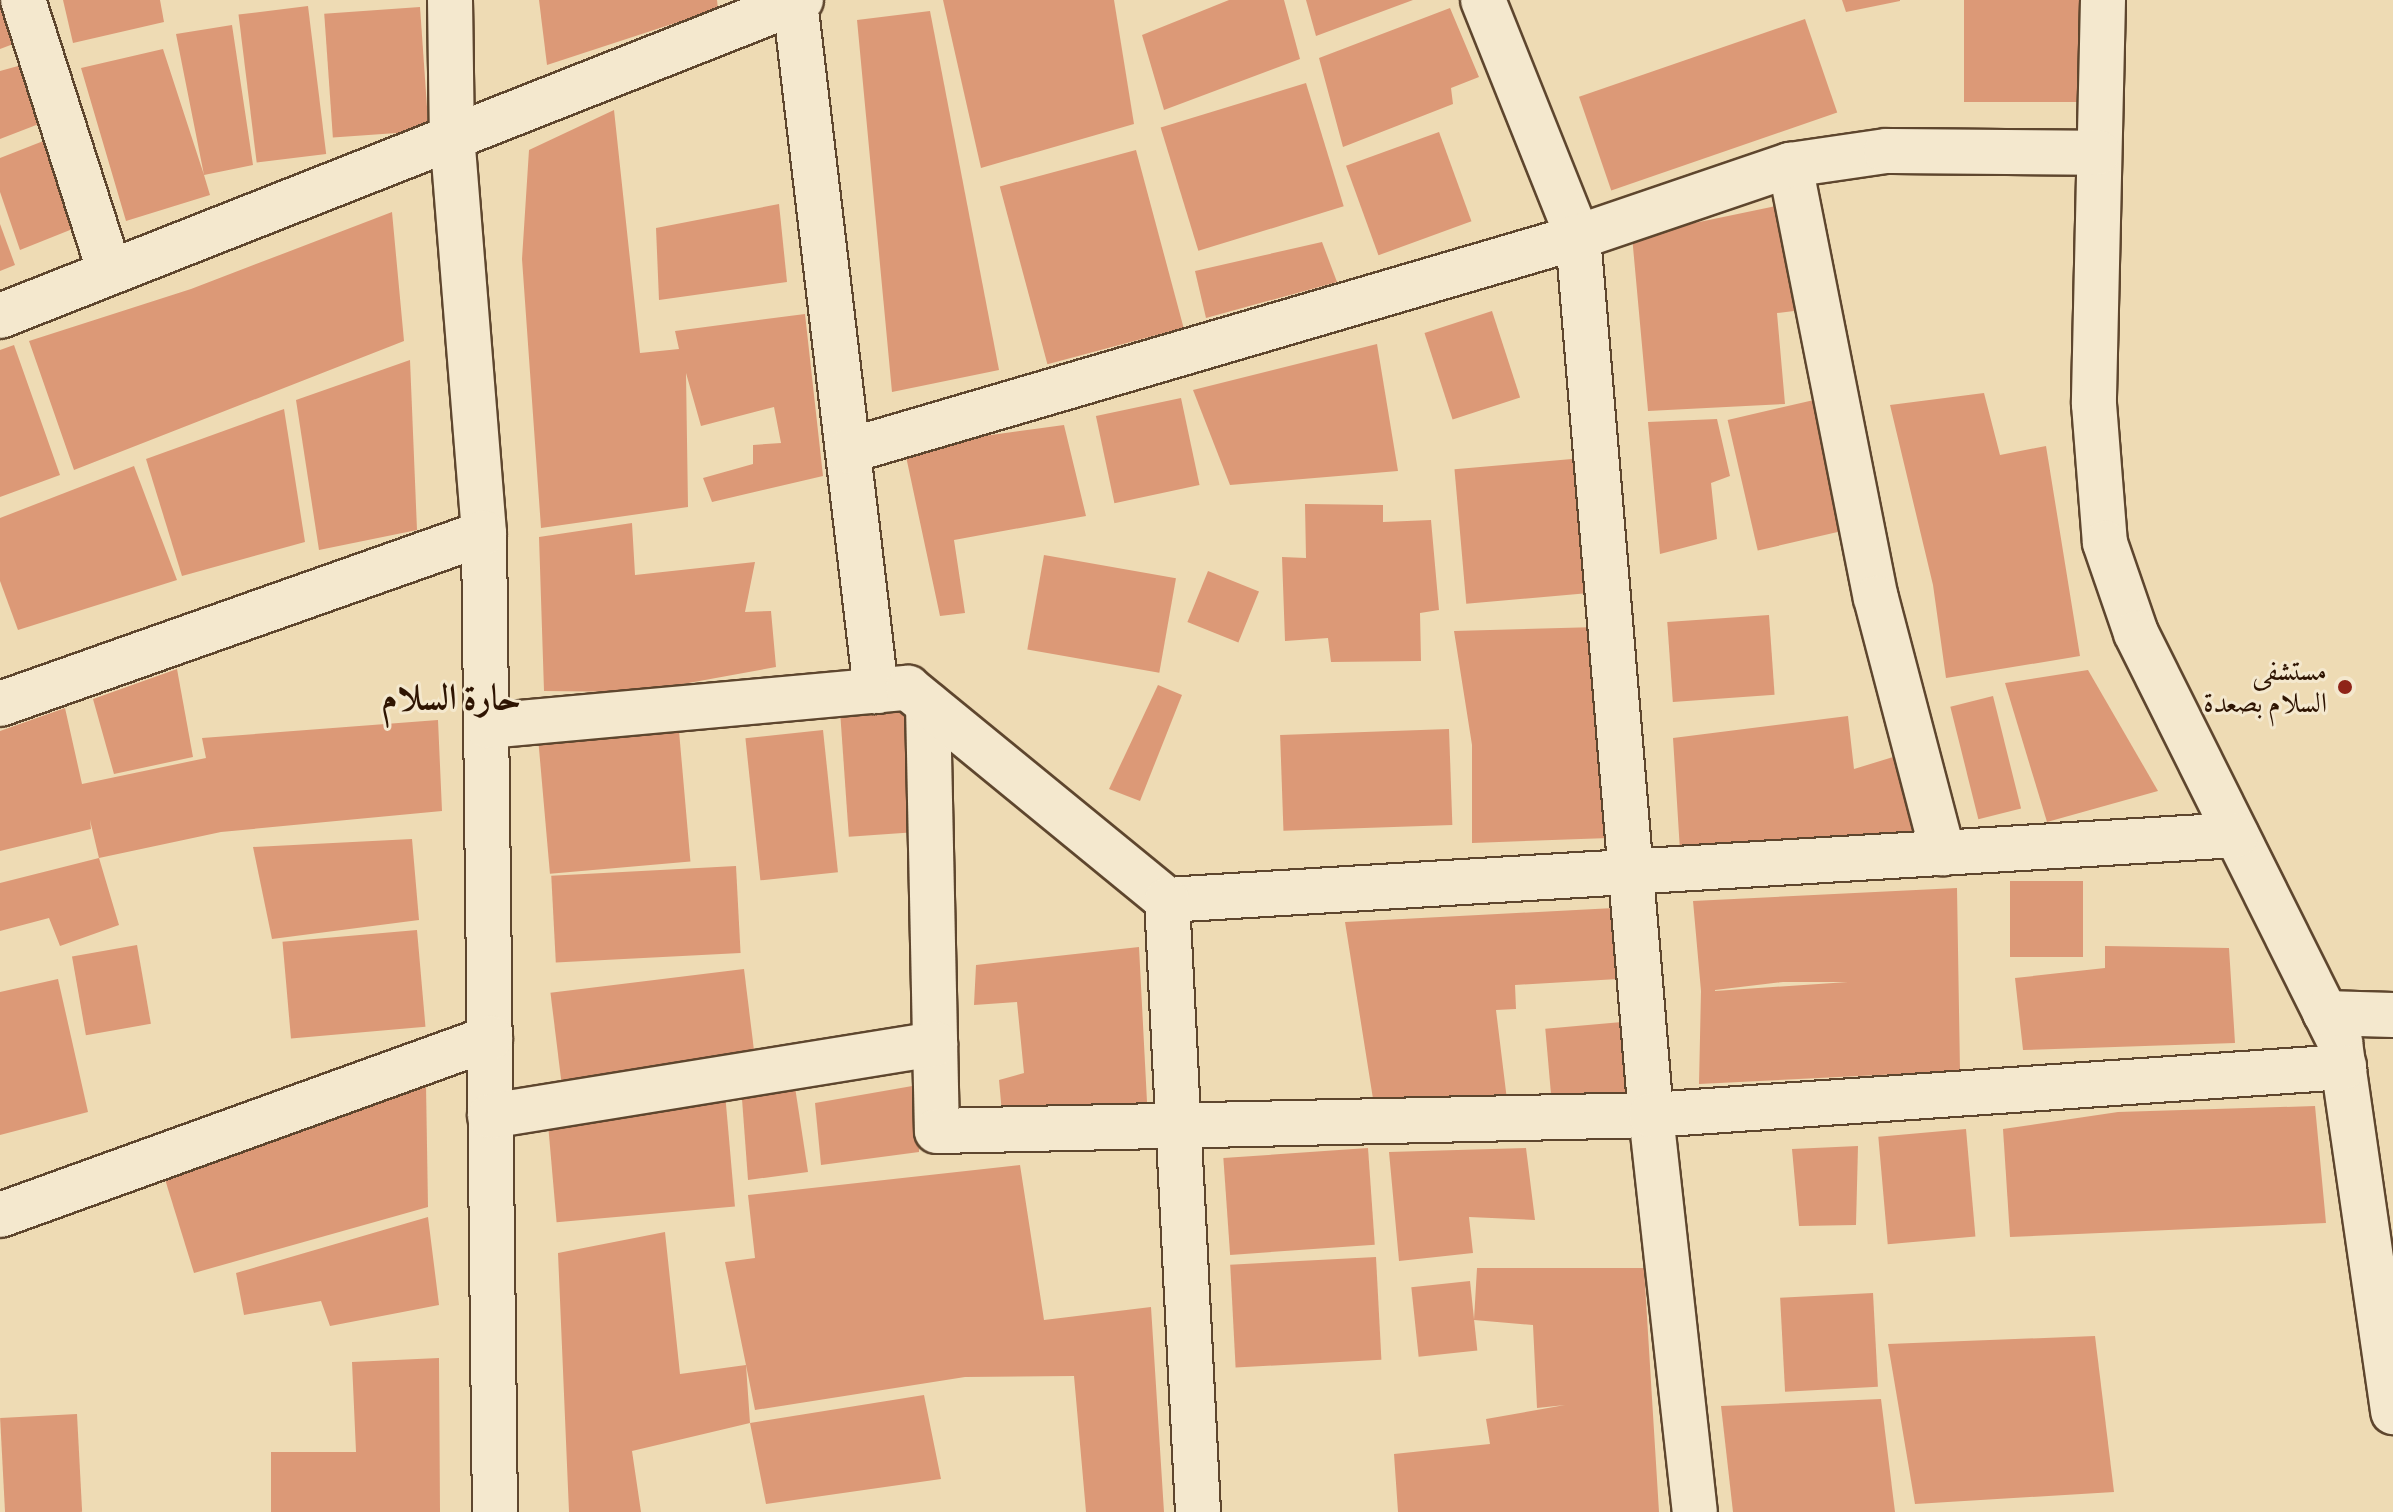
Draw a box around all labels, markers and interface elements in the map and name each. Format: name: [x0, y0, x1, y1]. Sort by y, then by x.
place label: مستشفى السلام بصعدة: [2203, 654, 2327, 720]
district label: حارة السلام: [381, 675, 521, 719]
marker: مستشفى السلام بصعدة: [2334, 676, 2356, 698]

